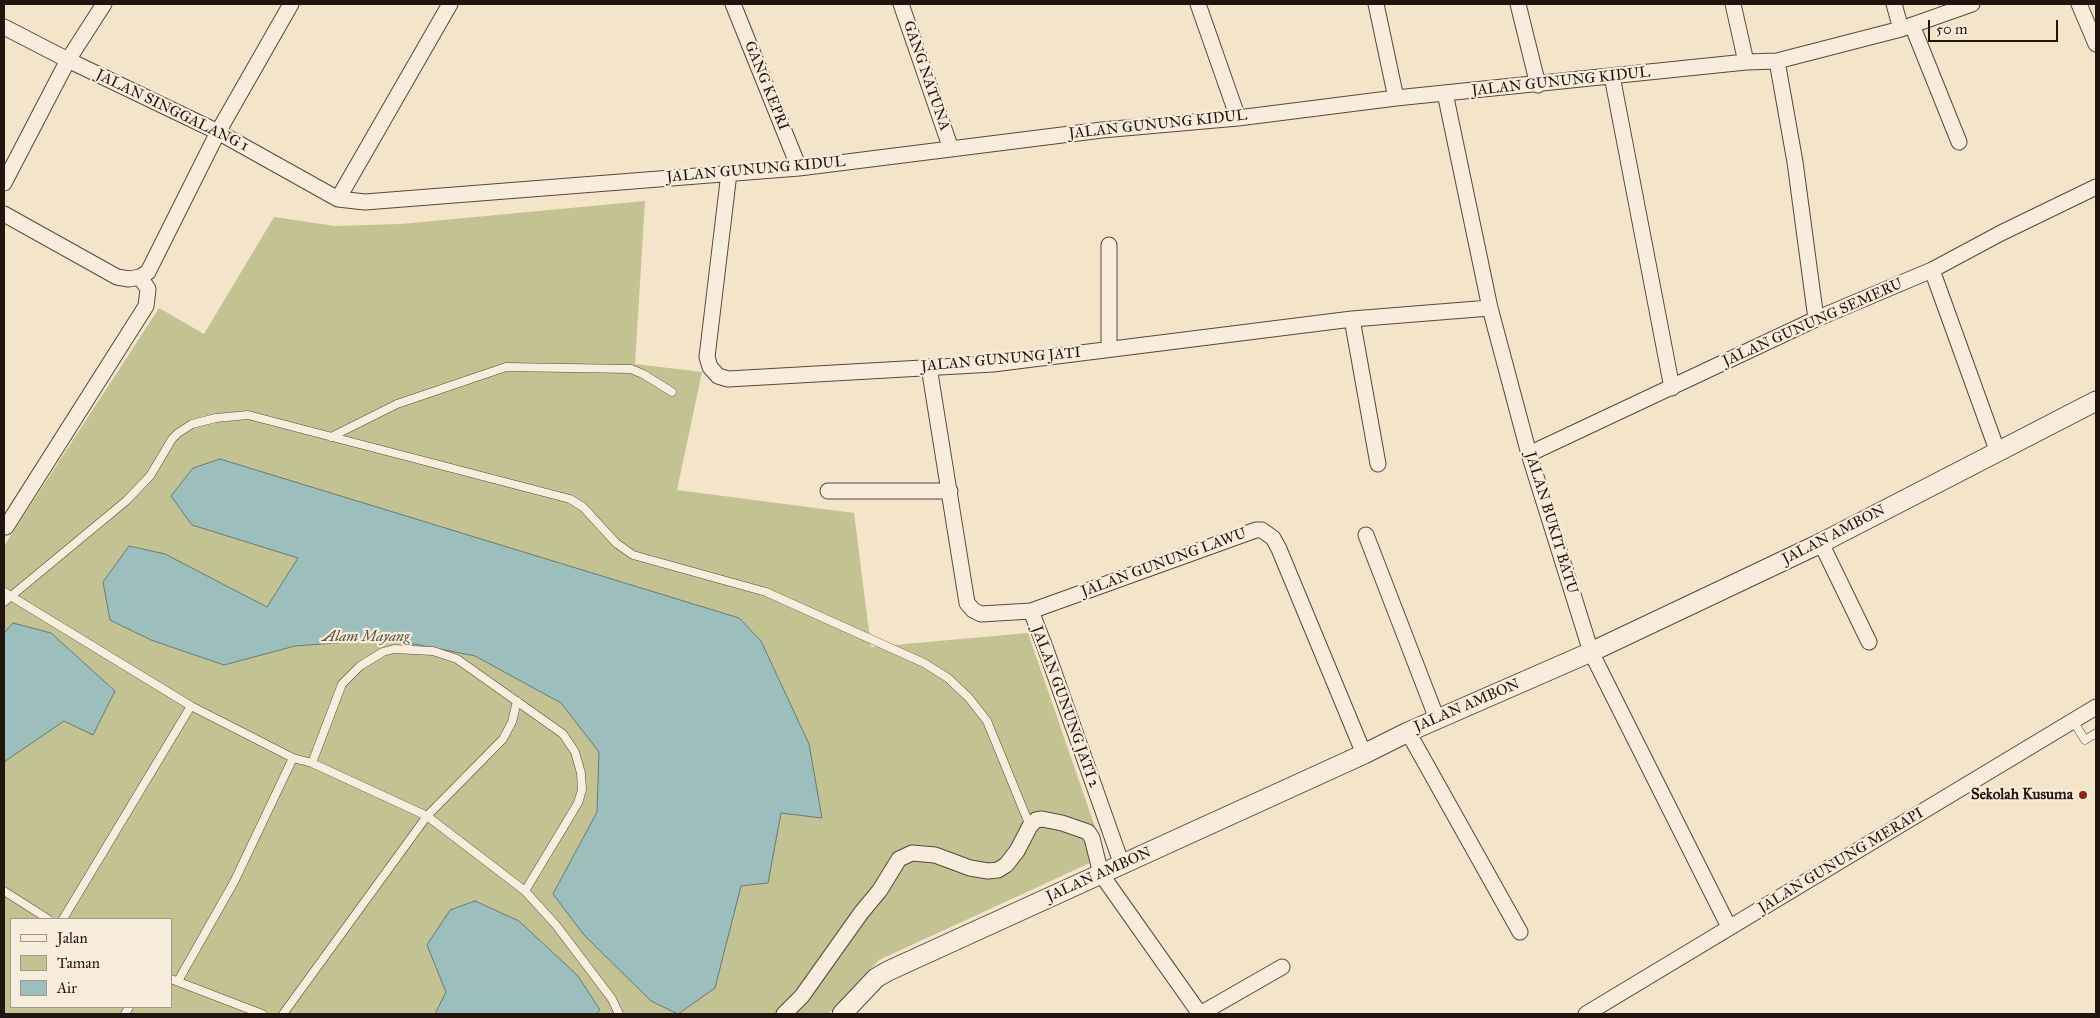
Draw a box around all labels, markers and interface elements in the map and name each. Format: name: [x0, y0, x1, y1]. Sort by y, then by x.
scale bar: [1930, 10, 2060, 42]
street label: GANG NATUNA: [899, 19, 953, 133]
text: 50 m: [1936, 20, 1968, 38]
street label: GANG KEPRI: [740, 39, 792, 133]
street label: JALAN GUNUNG KIDUL: [1471, 64, 1651, 100]
street label: JALAN SINGGALANG 1: [93, 66, 251, 156]
street label: JALAN GUNUNG KIDUL: [1068, 107, 1248, 143]
street label: JALAN GUNUNG KIDUL: [666, 153, 846, 187]
street label: JALAN GUNUNG SEMERU: [1720, 275, 1906, 371]
street label: JALAN GUNUNG JATI: [920, 344, 1082, 376]
street label: JALAN BUKIT BATU: [1521, 450, 1581, 596]
street label: JALAN AMBON: [1780, 501, 1888, 569]
street label: JALAN GUNUNG LAWU: [1079, 525, 1249, 601]
street label: JALAN GUNUNG JATI 2: [1027, 624, 1103, 790]
park label: Alam Mayang: [322, 628, 410, 646]
street label: JALAN AMBON: [1411, 676, 1523, 736]
place label: Sekolah Kusuma: [1971, 786, 2073, 804]
marker: Sekolah Kusuma: [2077, 789, 2089, 801]
street label: JALAN GUNUNG MERAPI: [1755, 804, 1927, 918]
street label: JALAN AMBON: [1044, 844, 1154, 906]
legend: [10, 918, 172, 1008]
text: Jalan: [57, 929, 88, 947]
text: Taman: [57, 954, 100, 972]
text: Air: [57, 979, 77, 997]

